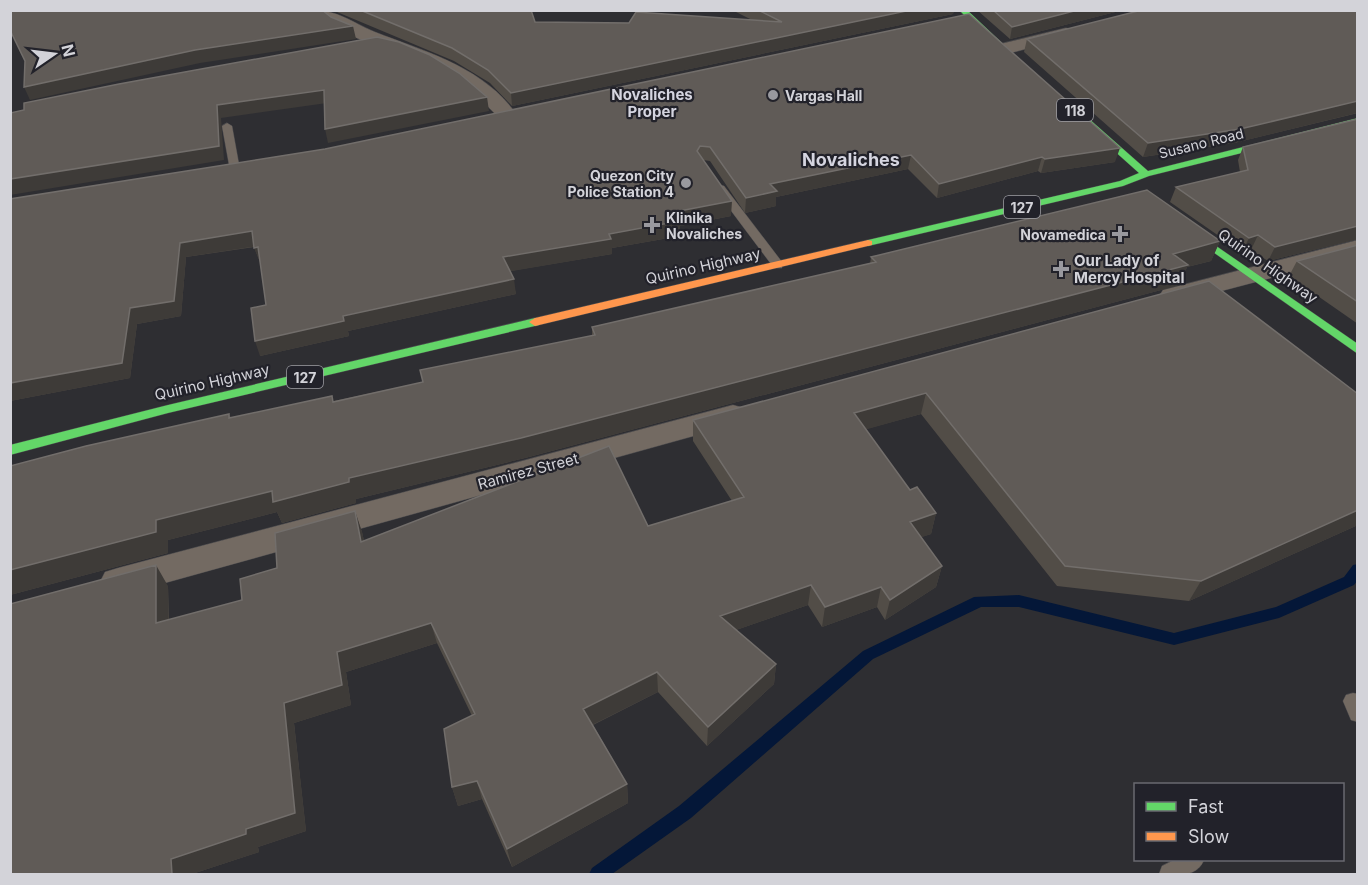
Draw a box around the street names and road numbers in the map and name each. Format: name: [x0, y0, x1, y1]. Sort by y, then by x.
road number: 118: [1057, 99, 1093, 121]
street label: Susano Road: [1157, 124, 1245, 162]
road number: 127: [1004, 196, 1040, 218]
street label: Quirino Highway: [1214, 225, 1322, 308]
street label: Quirino Highway: [644, 243, 763, 288]
street label: Quirino Highway: [153, 359, 272, 404]
road number: 127: [287, 366, 323, 388]
street label: Ramirez Street: [476, 448, 581, 494]

